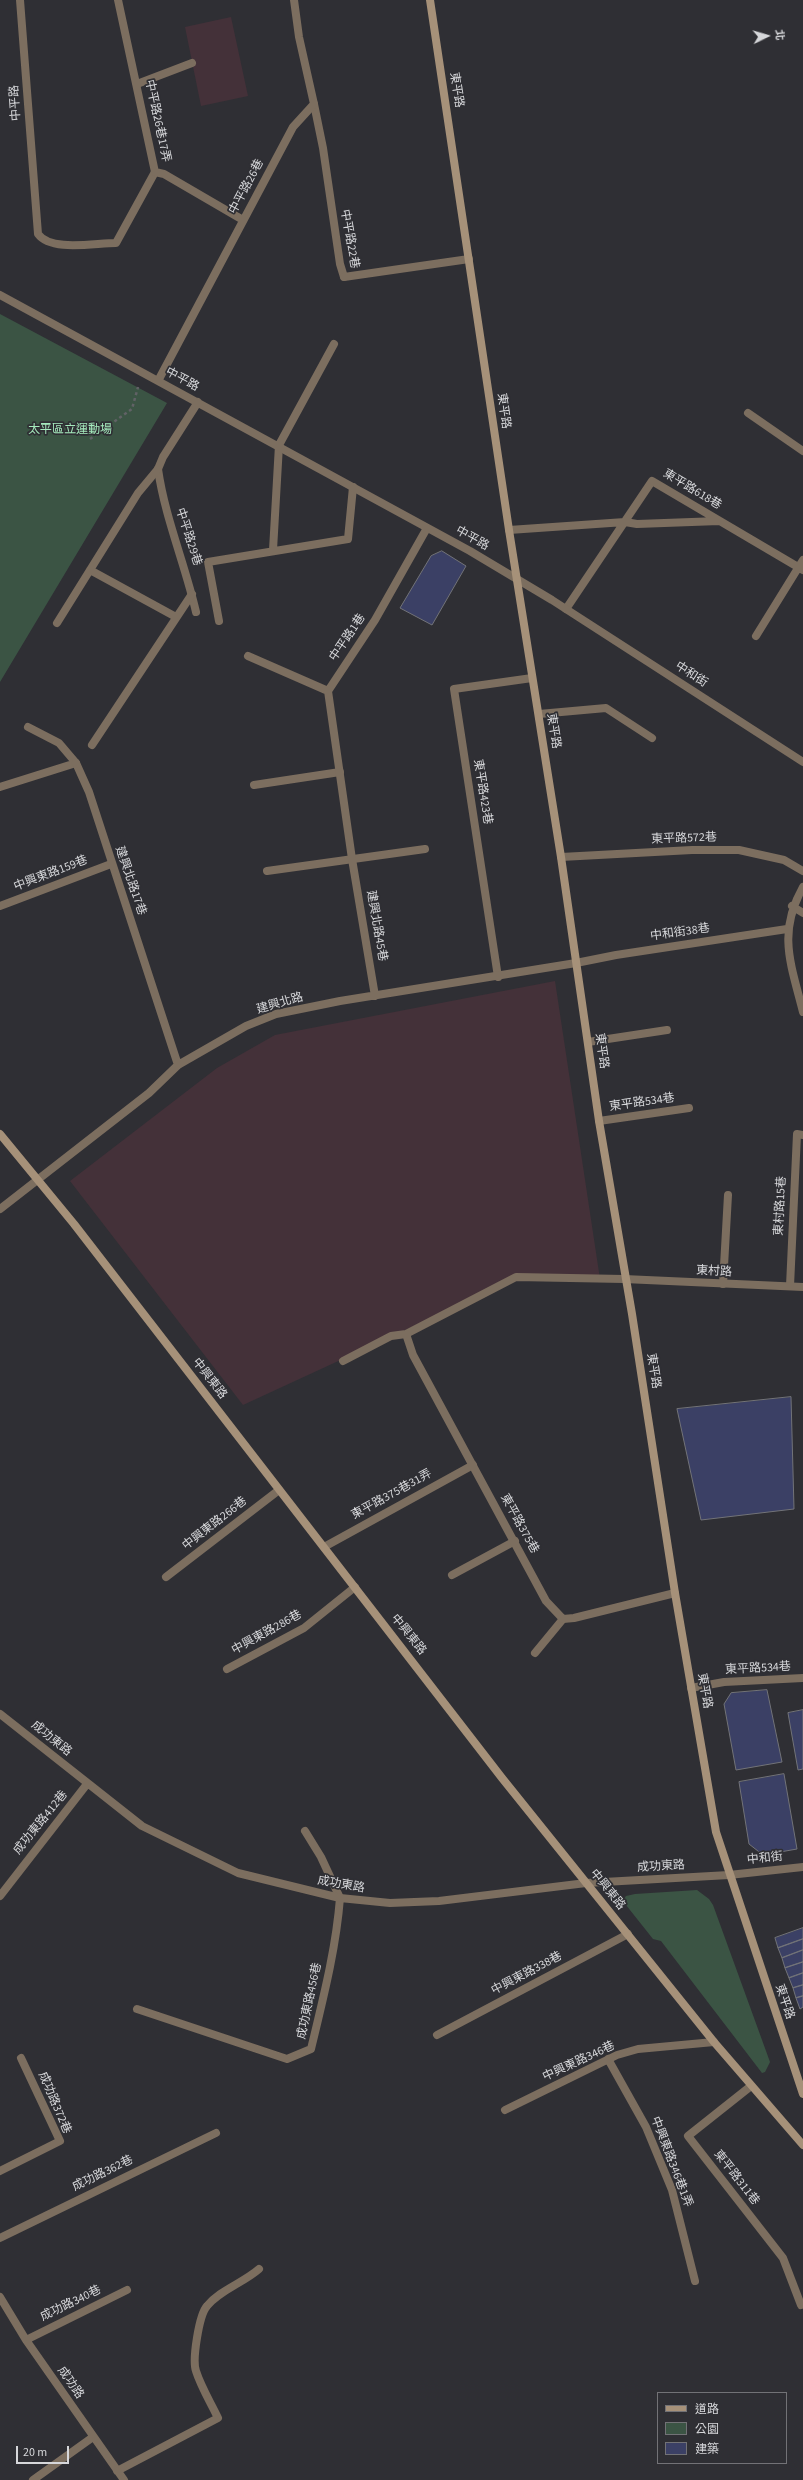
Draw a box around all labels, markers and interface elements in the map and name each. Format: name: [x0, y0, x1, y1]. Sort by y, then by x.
north arrow: [747, 16, 787, 56]
text: 北: [772, 29, 787, 41]
street label: 東平路: [446, 71, 466, 109]
street label: 中平路26巷17弄: [141, 78, 173, 164]
street label: 中平路: [8, 85, 24, 121]
street label: 中平路26巷: [227, 157, 267, 217]
street label: 中平路22巷: [337, 208, 361, 270]
street label: 中平路: [163, 365, 201, 395]
street label: 東平路: [493, 392, 513, 430]
park label: 太平區立運動場: [28, 423, 112, 437]
street label: 東平路618巷: [660, 467, 724, 513]
street label: 中平路29巷: [172, 506, 204, 568]
street label: 中平路: [453, 524, 491, 554]
street label: 中平路1巷: [327, 612, 369, 664]
street label: 中和街: [672, 659, 710, 691]
street label: 東平路: [543, 712, 563, 750]
street label: 東平路423巷: [470, 758, 494, 826]
street label: 東平路572巷: [651, 831, 717, 847]
street label: 建興北路17巷: [111, 845, 149, 917]
street label: 中興東路159巷: [12, 853, 90, 895]
street label: 建興北路45巷: [363, 889, 389, 963]
street label: 中和街38巷: [649, 922, 711, 944]
street label: 建興北路: [255, 990, 305, 1018]
street label: 東平路: [591, 1032, 611, 1070]
street label: 東平路534巷: [608, 1091, 676, 1115]
street label: 東村路15巷: [772, 1176, 790, 1236]
street label: 東村路: [696, 1264, 732, 1280]
street label: 東平路: [643, 1352, 663, 1390]
street label: 中興東路: [189, 1356, 229, 1402]
street label: 東平路375巷31弄: [349, 1467, 435, 1523]
street label: 東平路375巷: [497, 1492, 541, 1556]
street label: 中興東路266巷: [180, 1494, 250, 1554]
street label: 中興東路286巷: [229, 1608, 305, 1658]
street label: 中興東路: [387, 1612, 429, 1658]
street label: 東平路534巷: [725, 1660, 791, 1678]
street label: 東平路: [694, 1672, 714, 1710]
street label: 成功東路: [28, 1718, 74, 1760]
street label: 成功東路412巷: [11, 1788, 71, 1858]
street label: 中和街: [746, 1850, 784, 1868]
street label: 成功東路: [637, 1859, 685, 1875]
street label: 中興東路: [586, 1867, 628, 1913]
street label: 成功東路: [316, 1874, 366, 1896]
street label: 中興東路338巷: [489, 1949, 565, 1999]
street label: 成功東路456巷: [295, 1961, 325, 2041]
street label: 東平路: [771, 1983, 797, 2021]
street label: 中興東路346巷: [541, 2039, 617, 2085]
street label: 成功路372巷: [34, 2070, 74, 2136]
street label: 中興東路346巷1弄: [647, 2115, 695, 2209]
street label: 東平路311巷: [710, 2148, 762, 2208]
street label: 成功路362巷: [70, 2153, 136, 2195]
street label: 成功路340巷: [38, 2283, 104, 2325]
street label: 成功路: [54, 2364, 86, 2402]
legend: [657, 2392, 787, 2464]
text: 道路: [695, 2401, 719, 2418]
text: 公園: [695, 2421, 719, 2438]
scale bar: [18, 2438, 71, 2464]
text: 建築: [695, 2441, 719, 2458]
text: 20 m: [23, 2444, 47, 2461]

